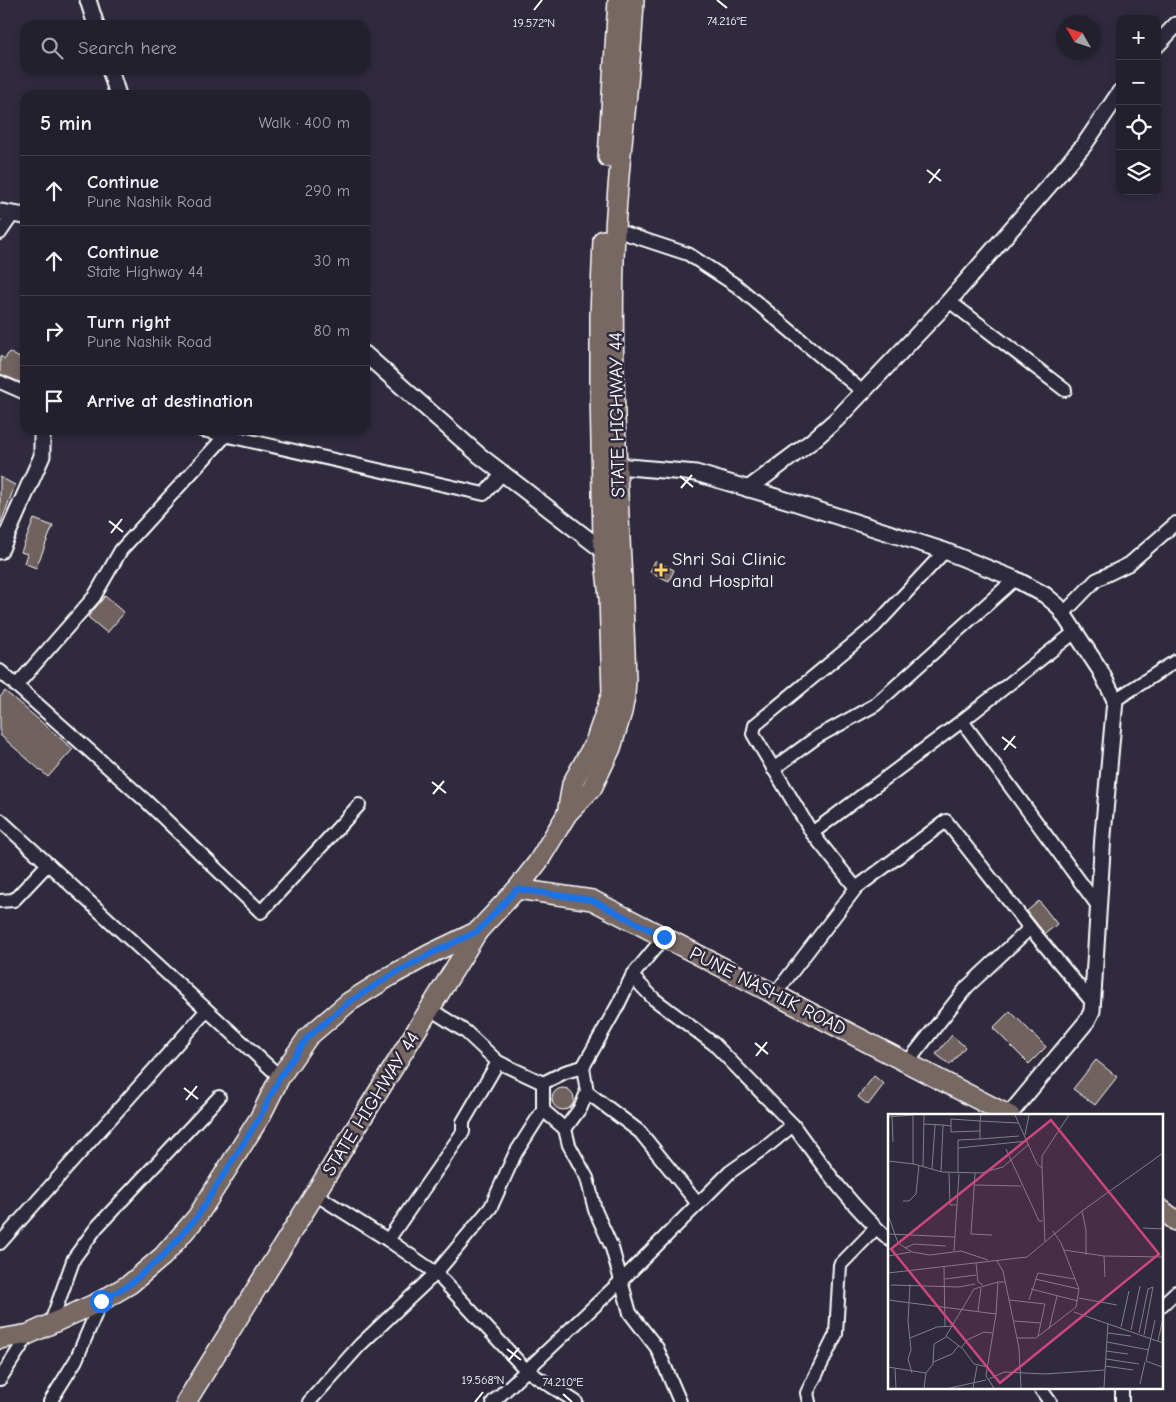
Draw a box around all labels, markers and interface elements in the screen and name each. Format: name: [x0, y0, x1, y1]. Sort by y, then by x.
text: 74.216°E: [707, 14, 747, 28]
north arrow: [1056, 15, 1101, 60]
map controls: [1116, 15, 1161, 195]
button: +: [1116, 15, 1161, 60]
text: 19.572°N: [513, 16, 555, 30]
search box: [20, 20, 370, 75]
icon: search: [38, 34, 66, 62]
text: Search here: [78, 37, 177, 59]
button: −: [1116, 60, 1161, 105]
button: locate: [1116, 105, 1161, 150]
text: 5 min: [40, 111, 92, 135]
text: Walk · 400 m: [258, 114, 350, 132]
button: layers: [1116, 150, 1161, 195]
text: Continue: [87, 171, 159, 193]
icon: ahead: [40, 177, 68, 205]
text: 290 m: [305, 182, 350, 200]
text: Pune Nashik Road: [87, 193, 212, 211]
text: Continue: [87, 241, 159, 263]
icon: ahead: [40, 247, 68, 275]
text: 30 m: [314, 252, 350, 270]
text: State Highway 44: [87, 263, 203, 281]
text: Turn right: [87, 311, 171, 333]
icon: right: [40, 317, 68, 345]
text: 80 m: [313, 322, 350, 340]
street label: STATE HIGHWAY 44: [605, 332, 629, 498]
text: Pune Nashik Road: [87, 333, 212, 351]
icon: arrive: [40, 387, 68, 415]
text: Arrive at destination: [87, 390, 253, 412]
place label: Shri Sai Clinic and Hospital: [672, 548, 786, 592]
marker: Shri Sai Clinic and Hospital: [654, 563, 668, 577]
route end: [653, 926, 676, 949]
street label: PUNE NASHIK ROAD: [686, 942, 850, 1040]
street label: STATE HIGHWAY 44: [318, 1028, 424, 1180]
inset map: [888, 1114, 1164, 1390]
route start: [90, 1290, 113, 1313]
text: 19.568°N: [461, 1373, 505, 1387]
text: 74.210°E: [543, 1375, 583, 1389]

